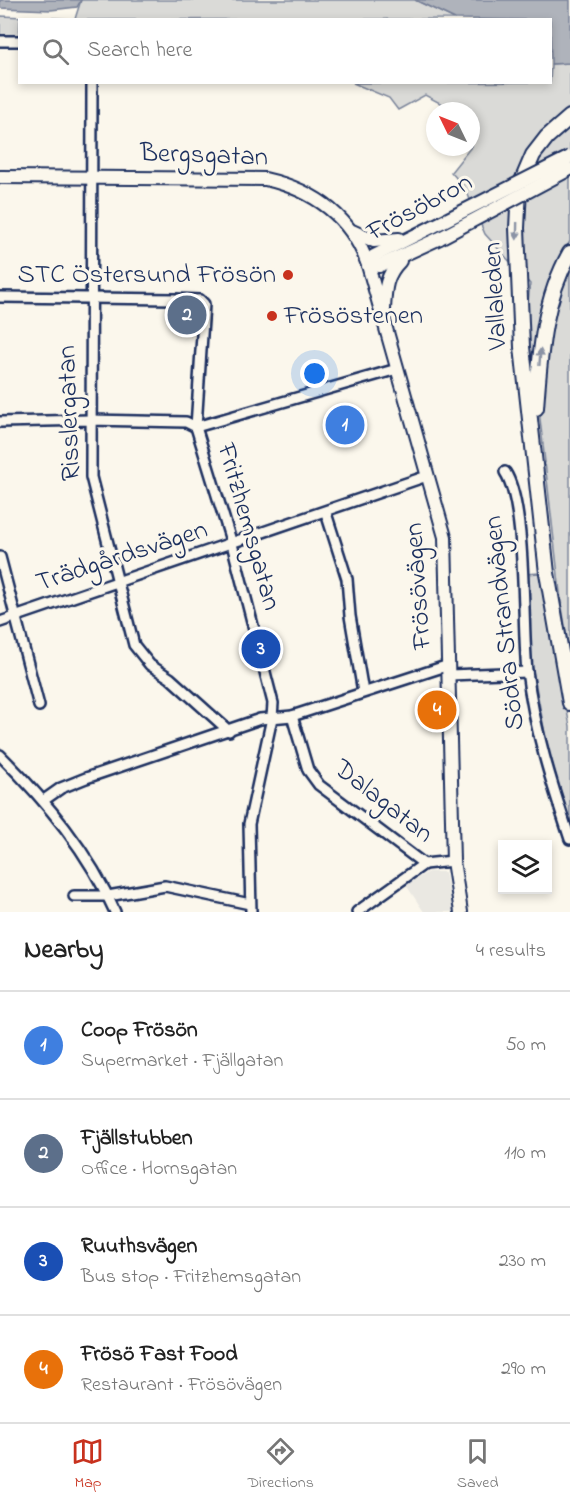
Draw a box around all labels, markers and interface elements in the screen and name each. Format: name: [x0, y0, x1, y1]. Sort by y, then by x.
search box: [18, 18, 552, 84]
icon: search: [39, 35, 72, 68]
text: Search here: [87, 35, 192, 67]
north arrow: [426, 102, 480, 156]
street label: Bergsgatan: [138, 134, 269, 178]
street label: Frösöbron: [359, 164, 480, 253]
one-way arrow: [512, 222, 522, 241]
street label: Vallaleden: [474, 241, 518, 352]
place label: STC Östersund Frösön: [17, 256, 276, 295]
marker: STC Östersund Frösön: [281, 268, 295, 282]
pin: 2: [168, 292, 207, 338]
place label: Frösöstenen: [283, 297, 423, 336]
marker: Frösöstenen: [265, 309, 279, 323]
street label: Risslergatan: [48, 344, 92, 482]
one-way arrow: [535, 348, 545, 367]
your location: [300, 359, 329, 388]
pin: 1: [326, 402, 364, 448]
street label: Fritzhemsgatan: [205, 438, 290, 615]
street label: Trädgårdsvägen: [31, 511, 213, 603]
street label: Södra Strandvägen: [474, 514, 536, 732]
street label: Frösövägen: [395, 521, 443, 652]
pin: 3: [242, 626, 280, 672]
pin: 4: [418, 688, 456, 732]
street label: Dalagatan: [324, 750, 441, 853]
map controls: [498, 840, 552, 894]
button: layers: [498, 840, 552, 894]
text: Nearby: [24, 932, 103, 970]
text: 4 results: [476, 937, 546, 966]
text: Coop Frösön: [81, 1015, 198, 1047]
text: 1: [40, 1031, 47, 1060]
text: 50 m: [505, 1031, 546, 1060]
text: Supermarket · Fjällgatan: [81, 1047, 283, 1076]
text: Fjällstubben: [81, 1123, 193, 1155]
text: 2: [39, 1139, 48, 1168]
text: 110 m: [504, 1139, 546, 1168]
text: Office · Hornsgatan: [81, 1155, 237, 1184]
text: Ruuthsvägen: [81, 1231, 197, 1263]
text: 3: [39, 1247, 48, 1276]
text: 230 m: [499, 1247, 546, 1276]
text: Bus stop · Fritzhemsgatan: [81, 1263, 301, 1292]
text: Frösö Fast Food: [81, 1339, 238, 1371]
text: 4: [39, 1355, 48, 1384]
text: 290 m: [501, 1355, 546, 1384]
text: Restaurant · Frösövägen: [81, 1371, 282, 1400]
tab: Map: [71, 1435, 104, 1495]
tab: Directions: [247, 1435, 314, 1495]
tab: Saved: [457, 1435, 499, 1495]

